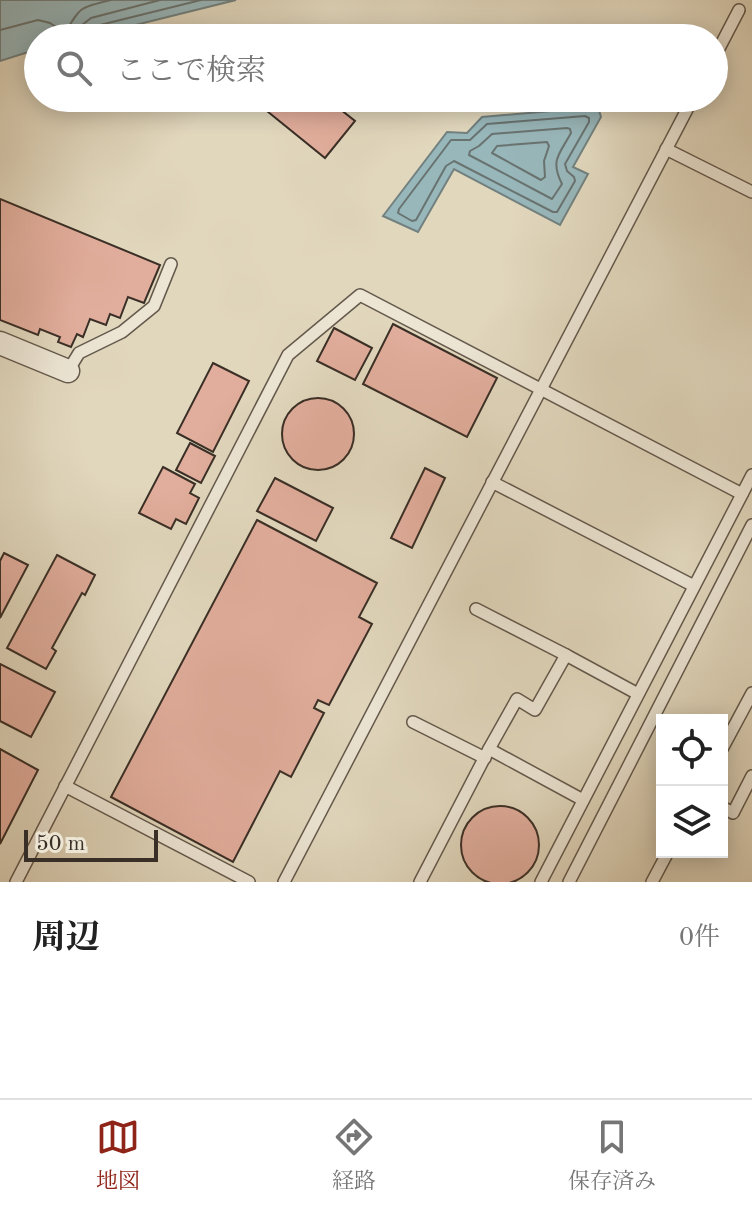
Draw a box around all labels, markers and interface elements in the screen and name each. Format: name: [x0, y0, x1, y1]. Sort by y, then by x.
search box: [24, 24, 728, 112]
icon: search: [52, 46, 96, 90]
text: ここで検索: [116, 57, 266, 87]
map controls: [656, 714, 728, 858]
button: locate: [656, 714, 728, 786]
button: layers: [656, 786, 728, 858]
scale bar: [24, 826, 158, 862]
text: 50 m: [36, 833, 85, 855]
text: 周辺: [32, 922, 100, 956]
text: 0件: [679, 925, 720, 951]
tab: 地図: [96, 1115, 140, 1196]
tab: 経路: [332, 1115, 376, 1196]
tab: 保存済み: [568, 1115, 656, 1196]

